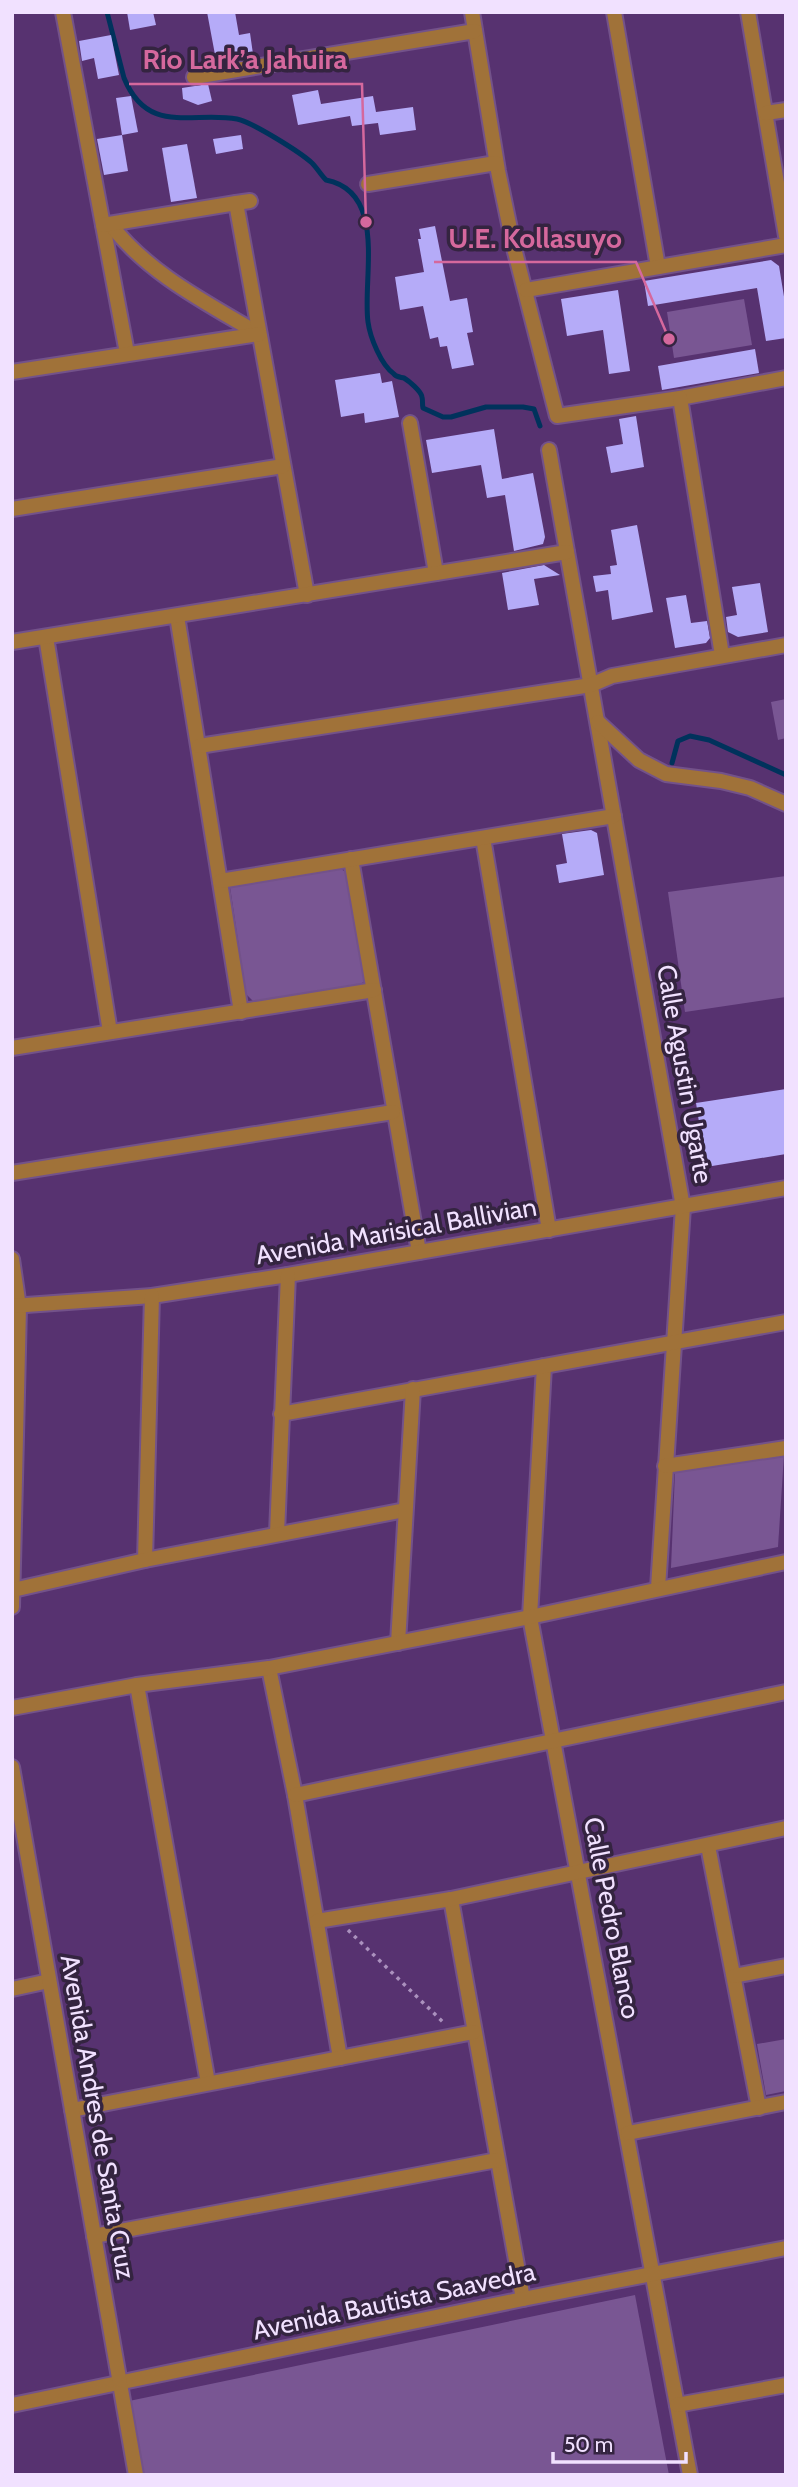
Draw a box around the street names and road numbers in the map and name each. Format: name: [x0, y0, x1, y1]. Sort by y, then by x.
street label: Calle Agustin Ugarte: [650, 962, 720, 1186]
street label: Avenida Marisical Ballivian: [253, 1191, 539, 1271]
street label: Calle Pedro Blanco: [577, 1815, 647, 2021]
street label: Avenida Andres de Santa Cruz: [54, 1952, 142, 2282]
street label: Avenida Bautista Saavedra: [250, 2255, 539, 2347]

